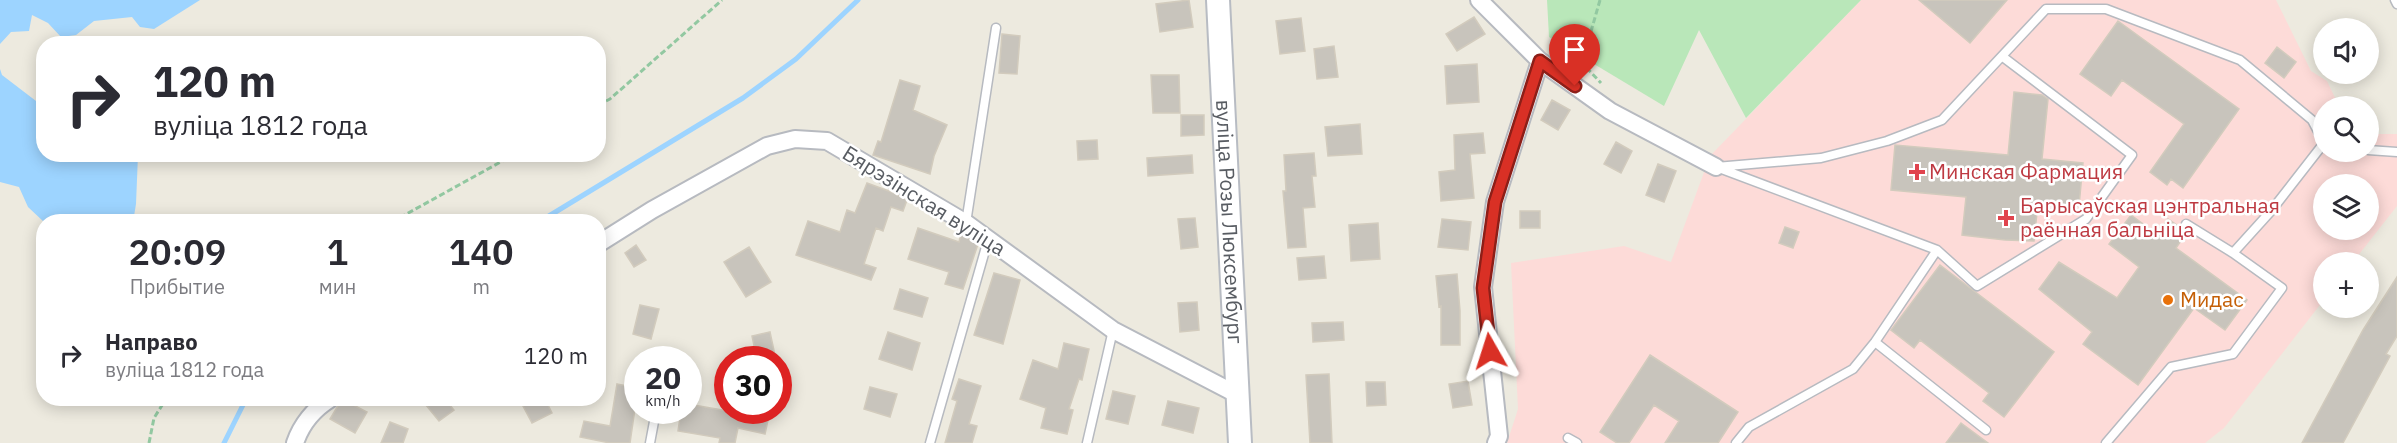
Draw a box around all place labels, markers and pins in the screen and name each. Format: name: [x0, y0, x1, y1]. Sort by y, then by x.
pin: [1549, 24, 1600, 86]
place label: Минская Фармация: [1929, 157, 2123, 185]
marker: Минская Фармация: [1910, 165, 1924, 179]
place label: Барысаўская цэнтральная раённая бальніца: [2020, 191, 2280, 243]
marker: Барысаўская цэнтральная раённая бальніца: [1997, 209, 2015, 227]
place label: Мидас: [2180, 285, 2244, 313]
marker: Мидас: [2161, 293, 2175, 307]

